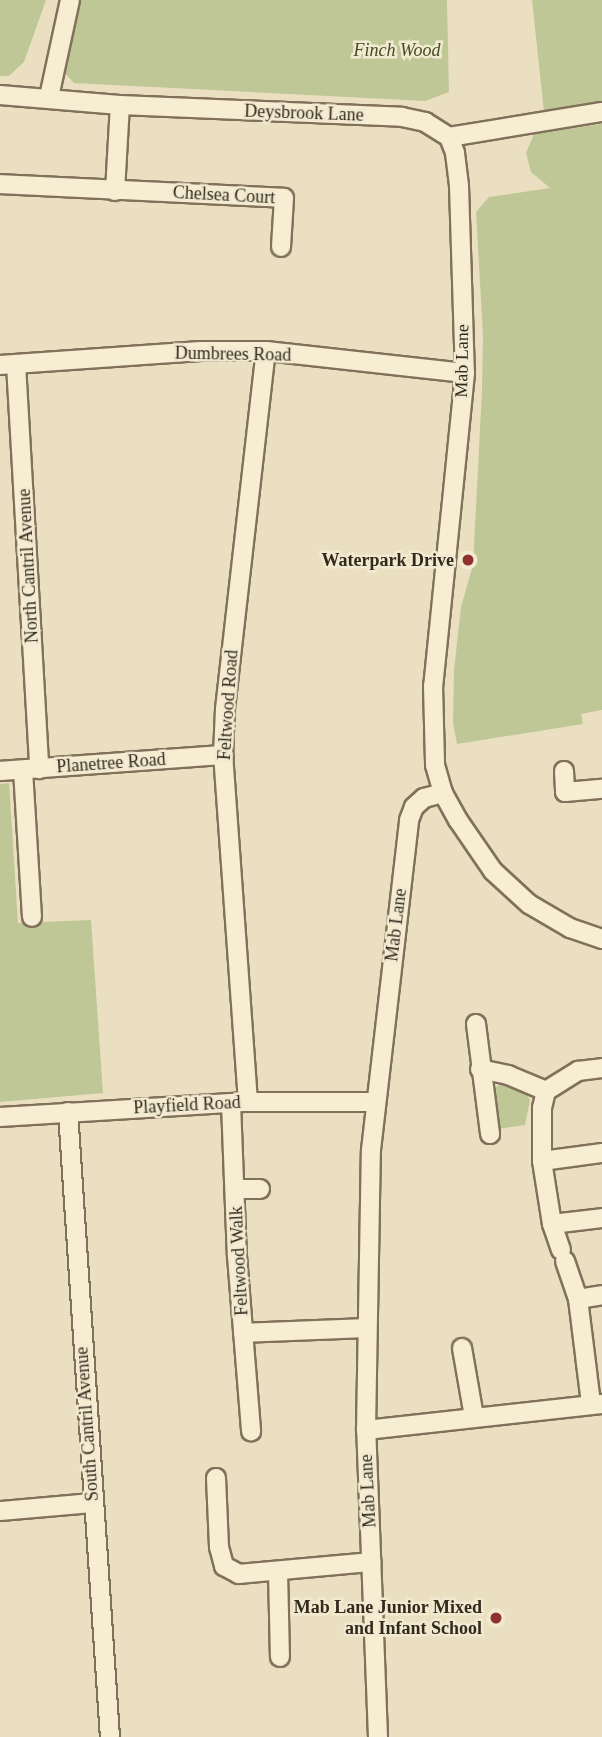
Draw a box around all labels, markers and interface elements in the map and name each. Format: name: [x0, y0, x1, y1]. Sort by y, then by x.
park label: Finch Wood: [354, 39, 440, 61]
street label: Deysbrook Lane: [244, 100, 364, 126]
street label: Chelsea Court: [172, 182, 276, 208]
street label: Mab Lane: [451, 324, 473, 398]
street label: Dumbrees Road: [175, 342, 291, 366]
street label: North Cantril Avenue: [13, 488, 43, 644]
place label: Waterpark Drive: [322, 549, 454, 571]
marker: Waterpark Drive: [460, 552, 476, 568]
street label: Feltwood Road: [213, 649, 243, 761]
street label: Planetree Road: [56, 748, 166, 778]
street label: Mab Lane: [381, 887, 411, 963]
street label: Playfield Road: [133, 1091, 241, 1119]
street label: Feltwood Walk: [225, 1205, 253, 1317]
street label: South Cantril Avenue: [71, 1346, 103, 1502]
street label: Mab Lane: [355, 1454, 381, 1528]
place label: Mab Lane Junior Mixed and Infant School: [293, 1597, 482, 1640]
marker: Mab Lane Junior Mixed and Infant School: [488, 1610, 504, 1626]

